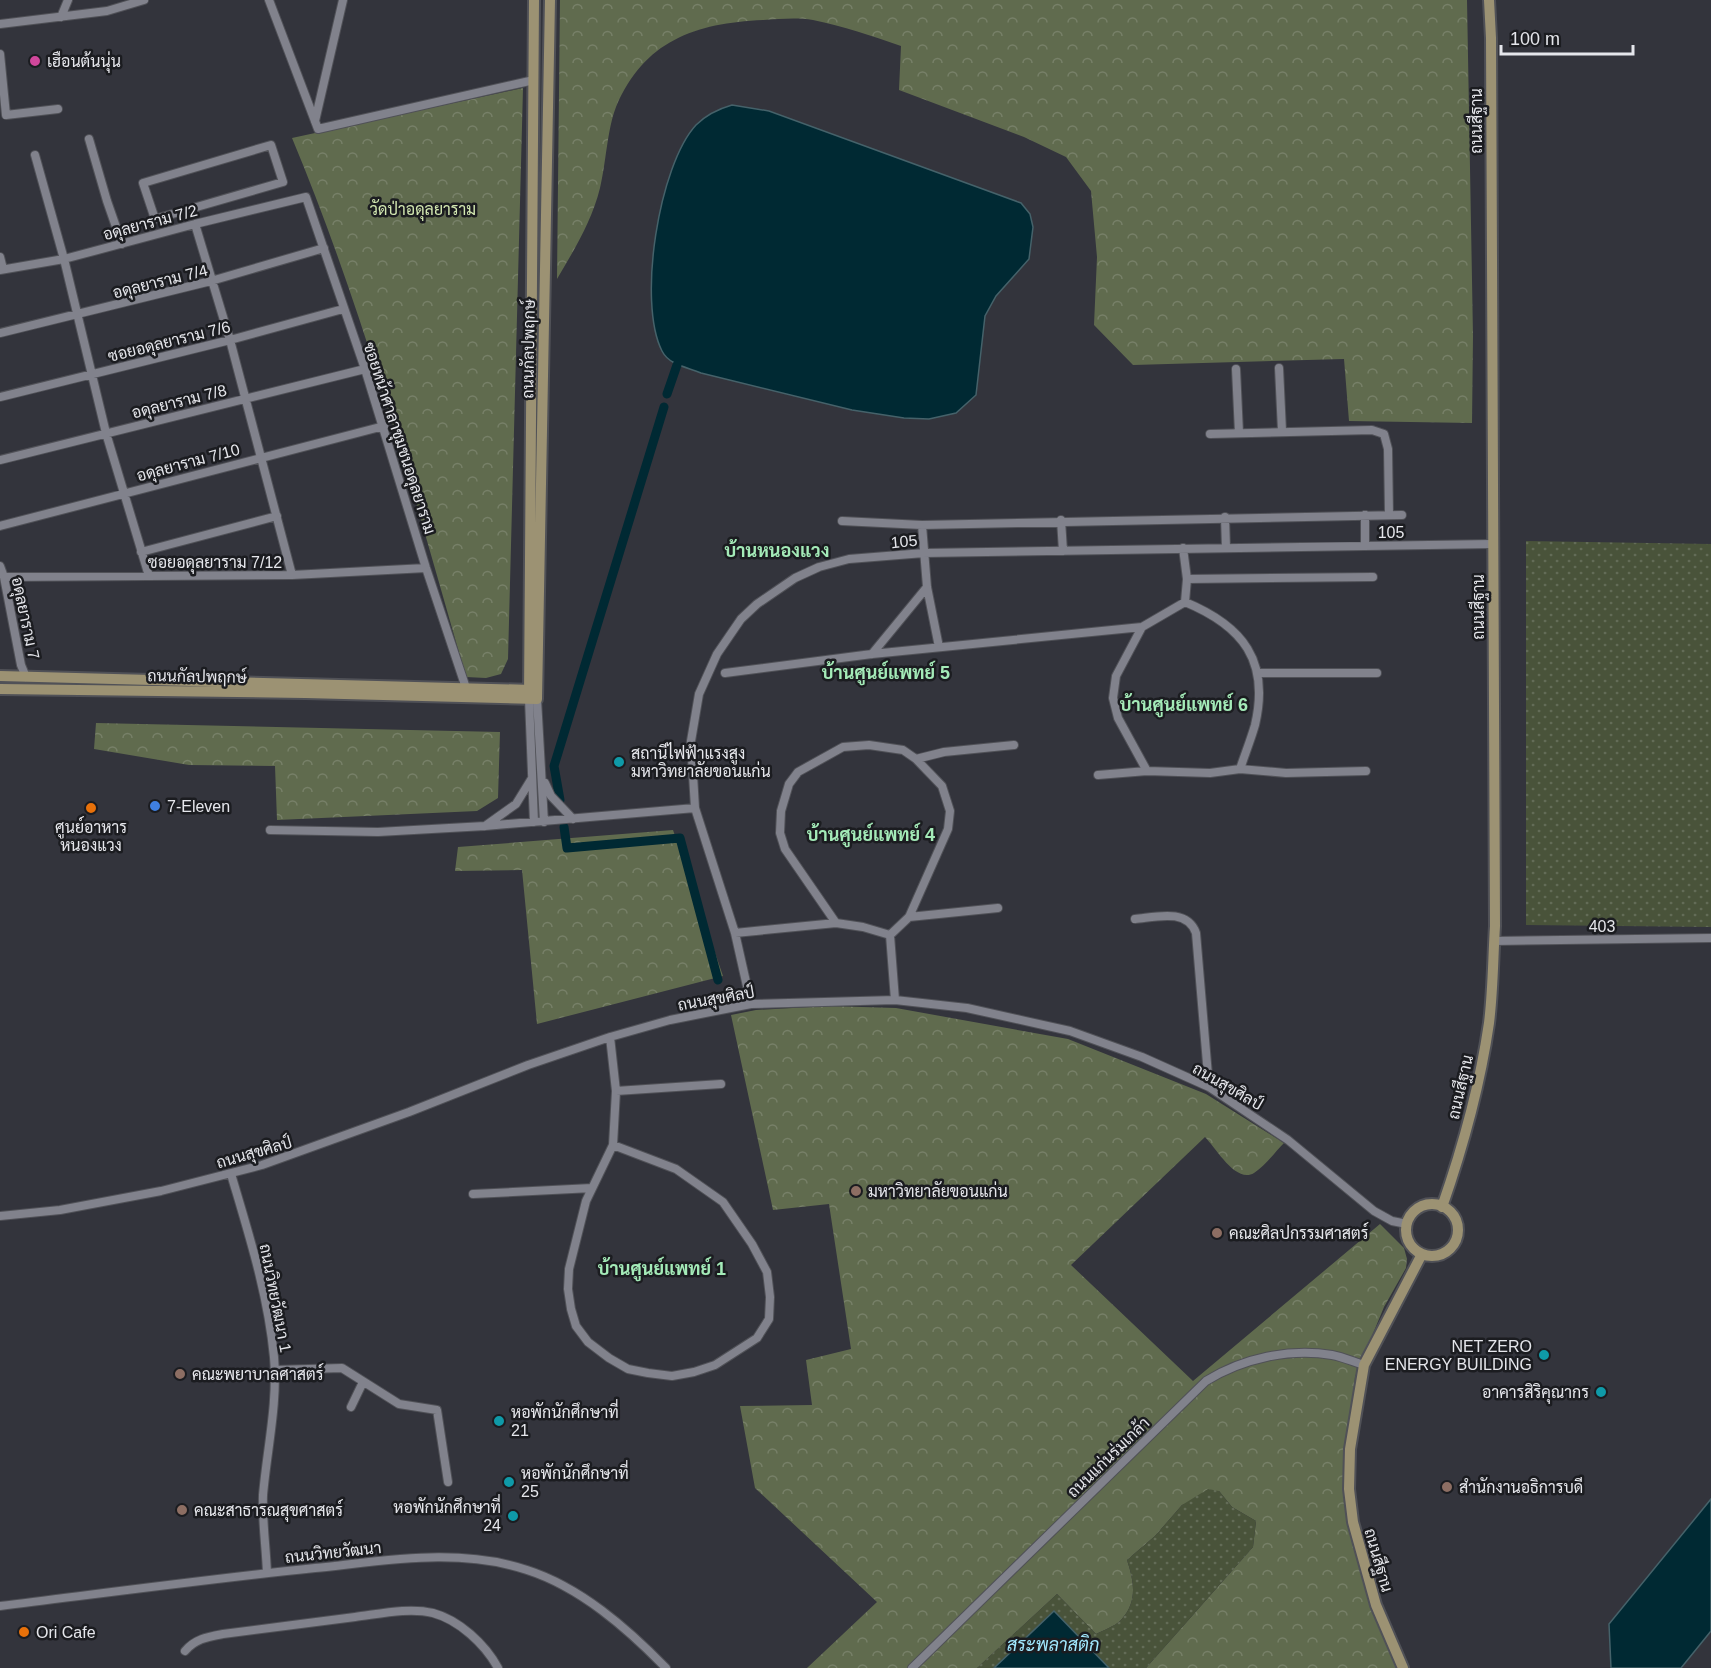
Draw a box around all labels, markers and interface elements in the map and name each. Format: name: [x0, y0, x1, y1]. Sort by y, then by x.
scale bar: [1501, 18, 1633, 56]
text: 100 m: [1510, 29, 1560, 49]
place label: เฮือนต้นนุ่น: [47, 51, 121, 73]
marker: เฮือนต้นนุ่น: [28, 54, 42, 68]
street label: ถนนสีฐาน: [1465, 88, 1487, 154]
park label: วัดป่าอดุลยาราม: [370, 199, 476, 221]
street label: อดุลยาราม 7/2: [101, 202, 200, 246]
street label: อดุลยาราม 7/4: [111, 261, 210, 304]
street label: ถนนกัลปพฤกษ์: [515, 299, 539, 399]
street label: ซอยอดุลยาราม 7/6: [106, 318, 233, 368]
street label: ซอยหน้าศาลาชุมชนอดุลยาราม: [358, 339, 441, 537]
street label: อดุลยาราม 7/8: [130, 381, 229, 424]
street label: อดุลยาราม 7/10: [135, 441, 242, 487]
street label: 105: [1378, 524, 1404, 541]
street label: 105: [890, 532, 918, 551]
district label: บ้านหนองแวง: [725, 539, 829, 561]
street label: ซอยอดุลยาราม 7/12: [148, 554, 282, 574]
street label: ถนนสีฐาน: [1467, 574, 1489, 640]
street label: อดุลยาราม 7: [6, 575, 43, 662]
district label: บ้านศูนย์แพทย์ 5: [822, 660, 950, 686]
street label: ถนนกัลปพฤกษ์: [147, 663, 247, 687]
district label: บ้านศูนย์แพทย์ 6: [1120, 692, 1248, 718]
place label: สถานีไฟฟ้าแรงสูง มหาวิทยาลัยขอนแก่น: [631, 742, 771, 780]
marker: สถานีไฟฟ้าแรงสูง มหาวิทยาลัยขอนแก่น: [612, 755, 626, 769]
place label: 7-Eleven: [167, 798, 230, 815]
marker: 7-Eleven: [148, 799, 162, 813]
marker: ศูนย์อาหาร หนองแวง: [84, 801, 98, 815]
place label: ศูนย์อาหาร หนองแวง: [55, 815, 127, 854]
district label: บ้านศูนย์แพทย์ 4: [807, 822, 935, 848]
street label: 403: [1589, 918, 1615, 935]
street label: ถนนสุขศิลป์: [676, 982, 756, 1017]
street label: ถนนสีฐาน: [1442, 1053, 1478, 1121]
street label: ถนนสุขศิลป์: [1188, 1059, 1266, 1116]
street label: ถนนสุขศิลป์: [214, 1133, 295, 1174]
place label: มหาวิทยาลัยขอนแก่น: [868, 1181, 1008, 1200]
marker: มหาวิทยาลัยขอนแก่น: [849, 1184, 863, 1198]
place label: คณะศิลปกรรมศาสตร์: [1229, 1221, 1369, 1242]
marker: คณะศิลปกรรมศาสตร์: [1210, 1226, 1224, 1240]
street label: ถนนวิทยวัฒนา 1: [257, 1242, 296, 1354]
district label: บ้านศูนย์แพทย์ 1: [598, 1256, 726, 1282]
place label: NET ZERO ENERGY BUILDING: [1385, 1338, 1532, 1373]
marker: NET ZERO ENERGY BUILDING: [1537, 1348, 1551, 1362]
place label: คณะพยาบาลศาสตร์: [192, 1362, 324, 1383]
marker: คณะพยาบาลศาสตร์: [173, 1367, 187, 1381]
place label: อาคารสิริคุณากร: [1482, 1383, 1589, 1404]
marker: อาคารสิริคุณากร: [1594, 1385, 1608, 1399]
place label: หอพักนักศึกษาที่ 21: [511, 1398, 619, 1439]
street label: ถนนแก่นร่มเกล้า: [1063, 1413, 1153, 1501]
marker: หอพักนักศึกษาที่ 21: [492, 1414, 506, 1428]
place label: หอพักนักศึกษาที่ 25: [521, 1459, 629, 1500]
marker: หอพักนักศึกษาที่ 25: [502, 1475, 516, 1489]
place label: สำนักงานอธิการบดี: [1459, 1476, 1583, 1496]
marker: สำนักงานอธิการบดี: [1440, 1480, 1454, 1494]
place label: หอพักนักศึกษาที่ 24: [393, 1493, 501, 1534]
place label: คณะสาธารณสุขศาสตร์: [194, 1498, 343, 1522]
marker: คณะสาธารณสุขศาสตร์: [175, 1503, 189, 1517]
marker: หอพักนักศึกษาที่ 24: [506, 1509, 520, 1523]
street label: ถนนสีฐาน: [1359, 1525, 1399, 1595]
street label: ถนนวิทยวัฒนา: [284, 1537, 382, 1566]
place label: Ori Cafe: [36, 1624, 96, 1641]
marker: Ori Cafe: [17, 1625, 31, 1639]
water label: สระพลาสติก: [1007, 1634, 1099, 1655]

